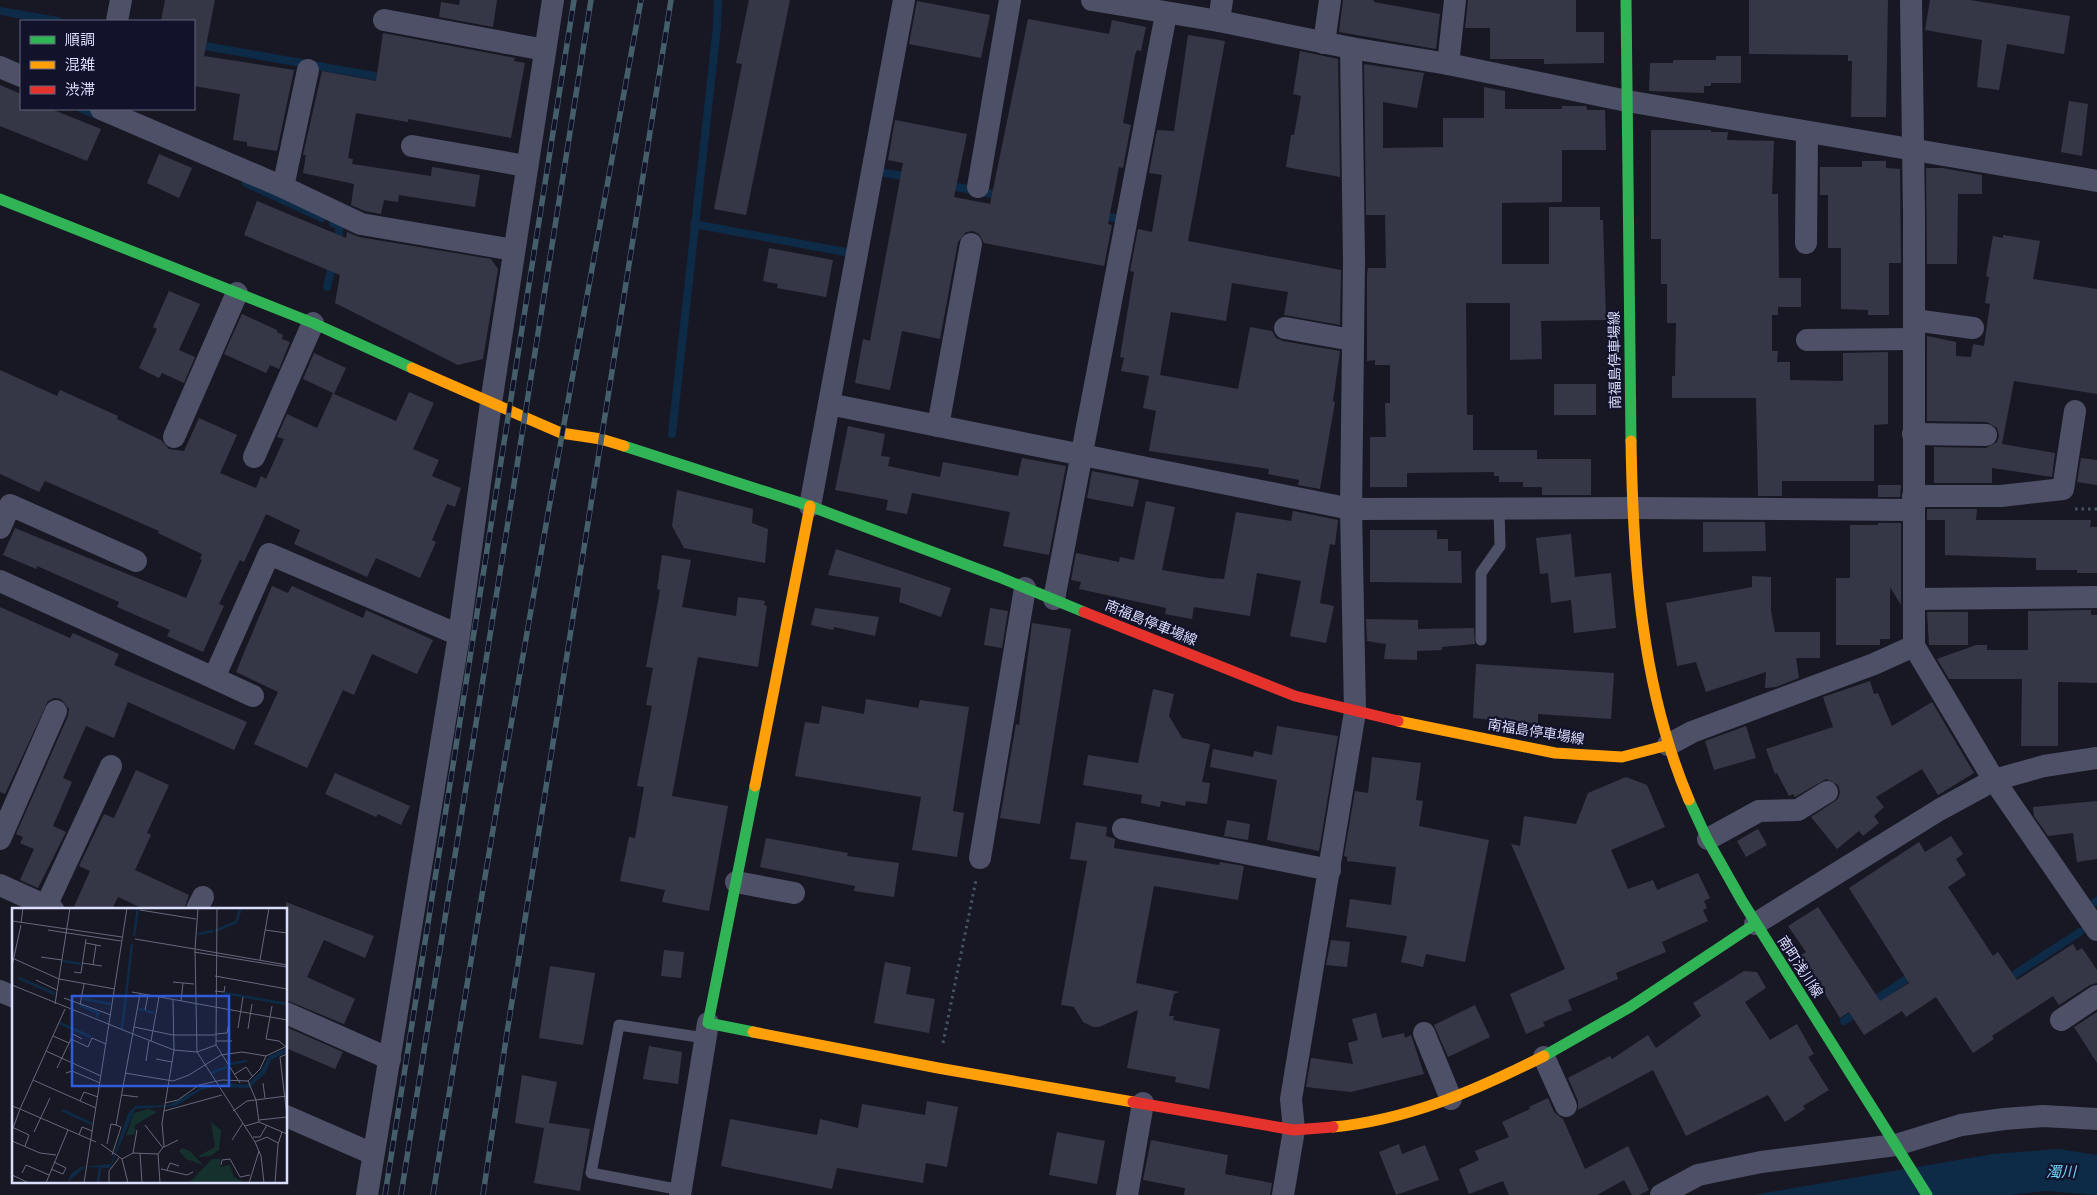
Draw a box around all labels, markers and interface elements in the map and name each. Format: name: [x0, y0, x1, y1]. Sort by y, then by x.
legend: [20, 20, 195, 110]
text: 順調: [65, 31, 95, 49]
text: 混雑: [65, 56, 95, 74]
text: 渋滞: [65, 81, 95, 99]
street label: 南福島停車場線: [1606, 311, 1624, 409]
street label: 南福島停車場線: [1102, 597, 1200, 649]
street label: 南福島停車場線: [1486, 716, 1586, 748]
inset map: [12, 908, 288, 1182]
street label: 南町浅川線: [1774, 933, 1826, 1001]
water label: 濁川: [2046, 1163, 2078, 1181]

